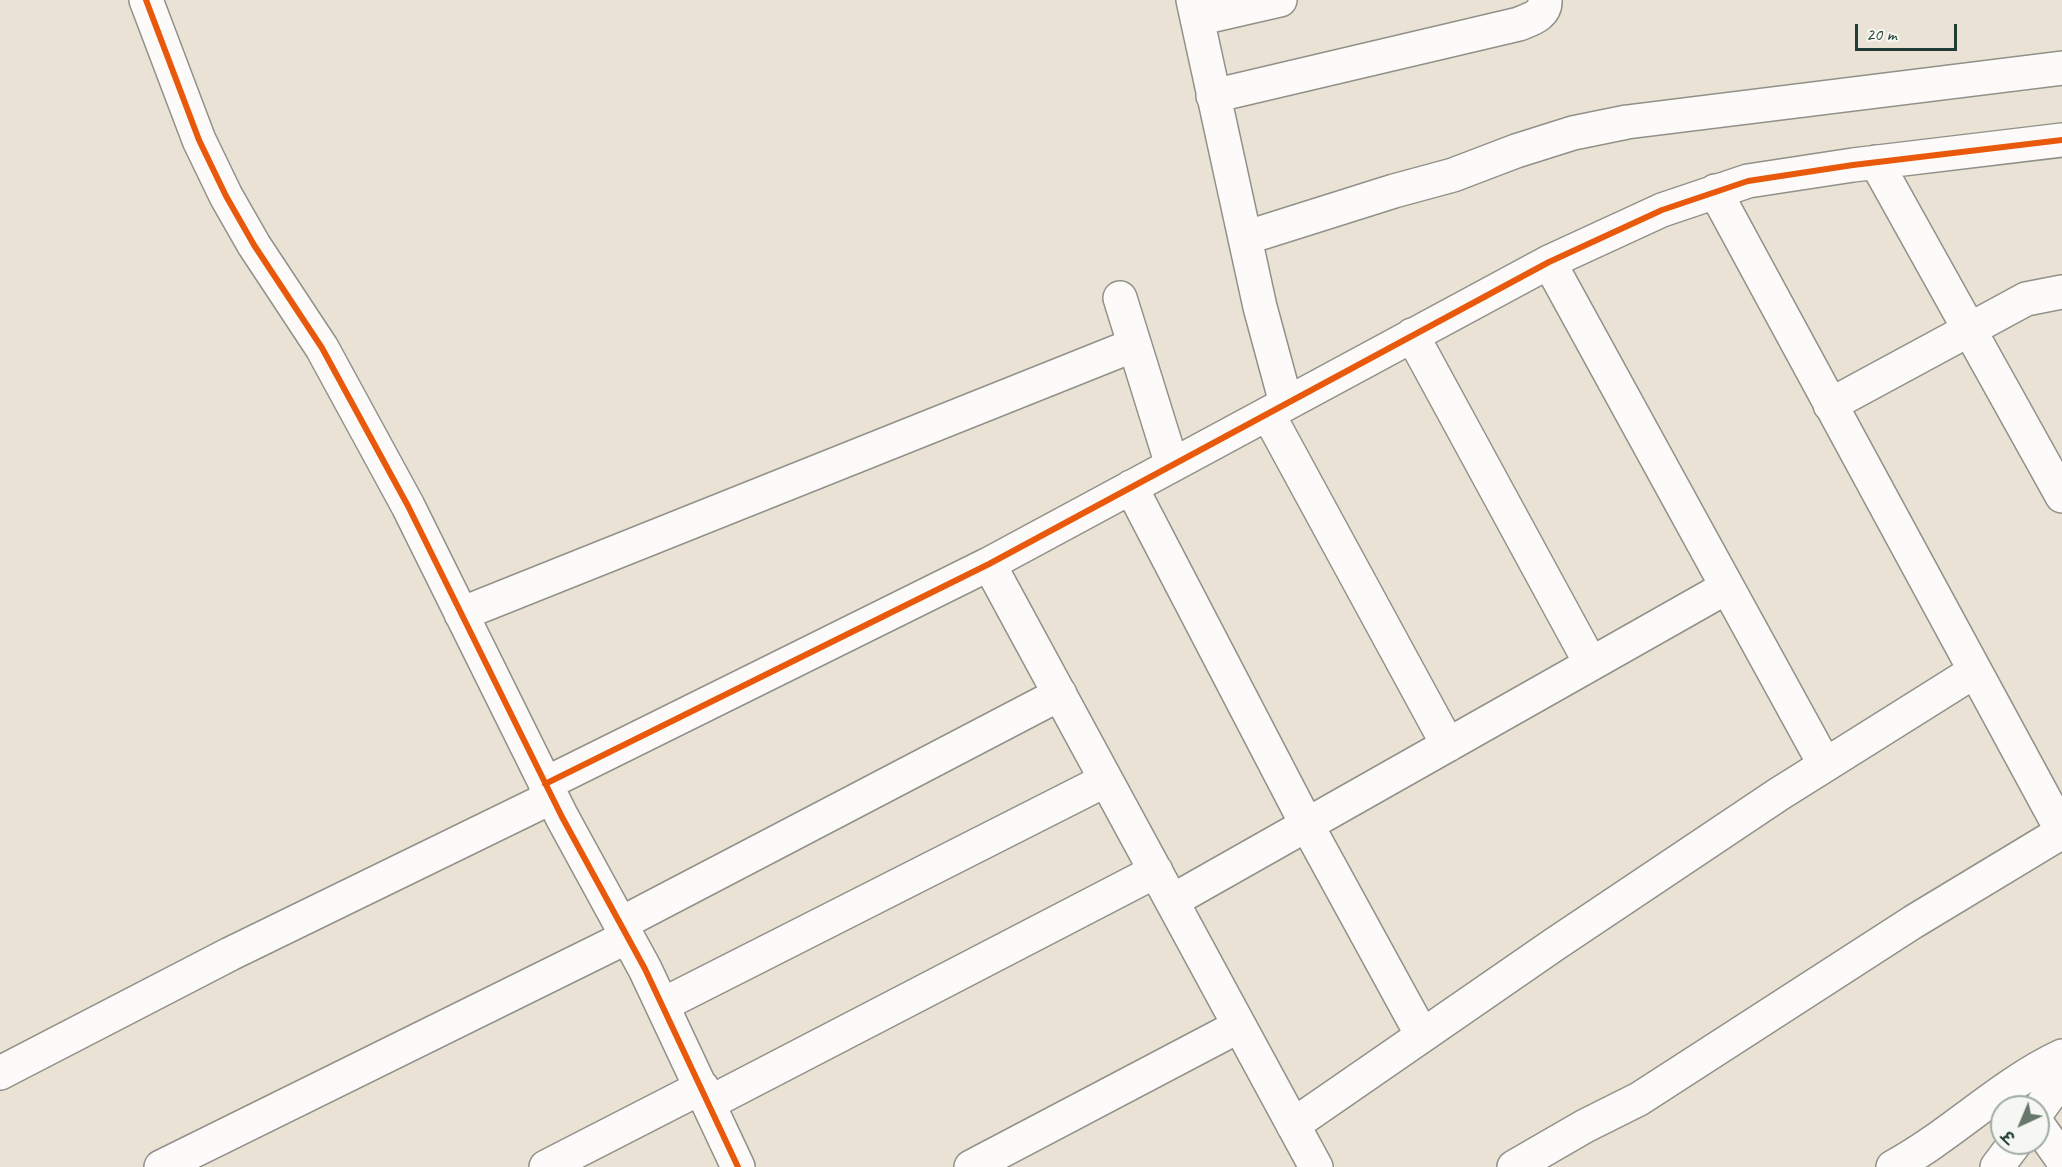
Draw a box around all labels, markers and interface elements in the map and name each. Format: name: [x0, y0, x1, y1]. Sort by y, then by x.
scale bar: [1858, 12, 1960, 50]
text: 20 m: [1866, 23, 1897, 45]
north arrow: [1990, 1095, 2050, 1155]
text: उ: [1998, 1126, 2020, 1147]

